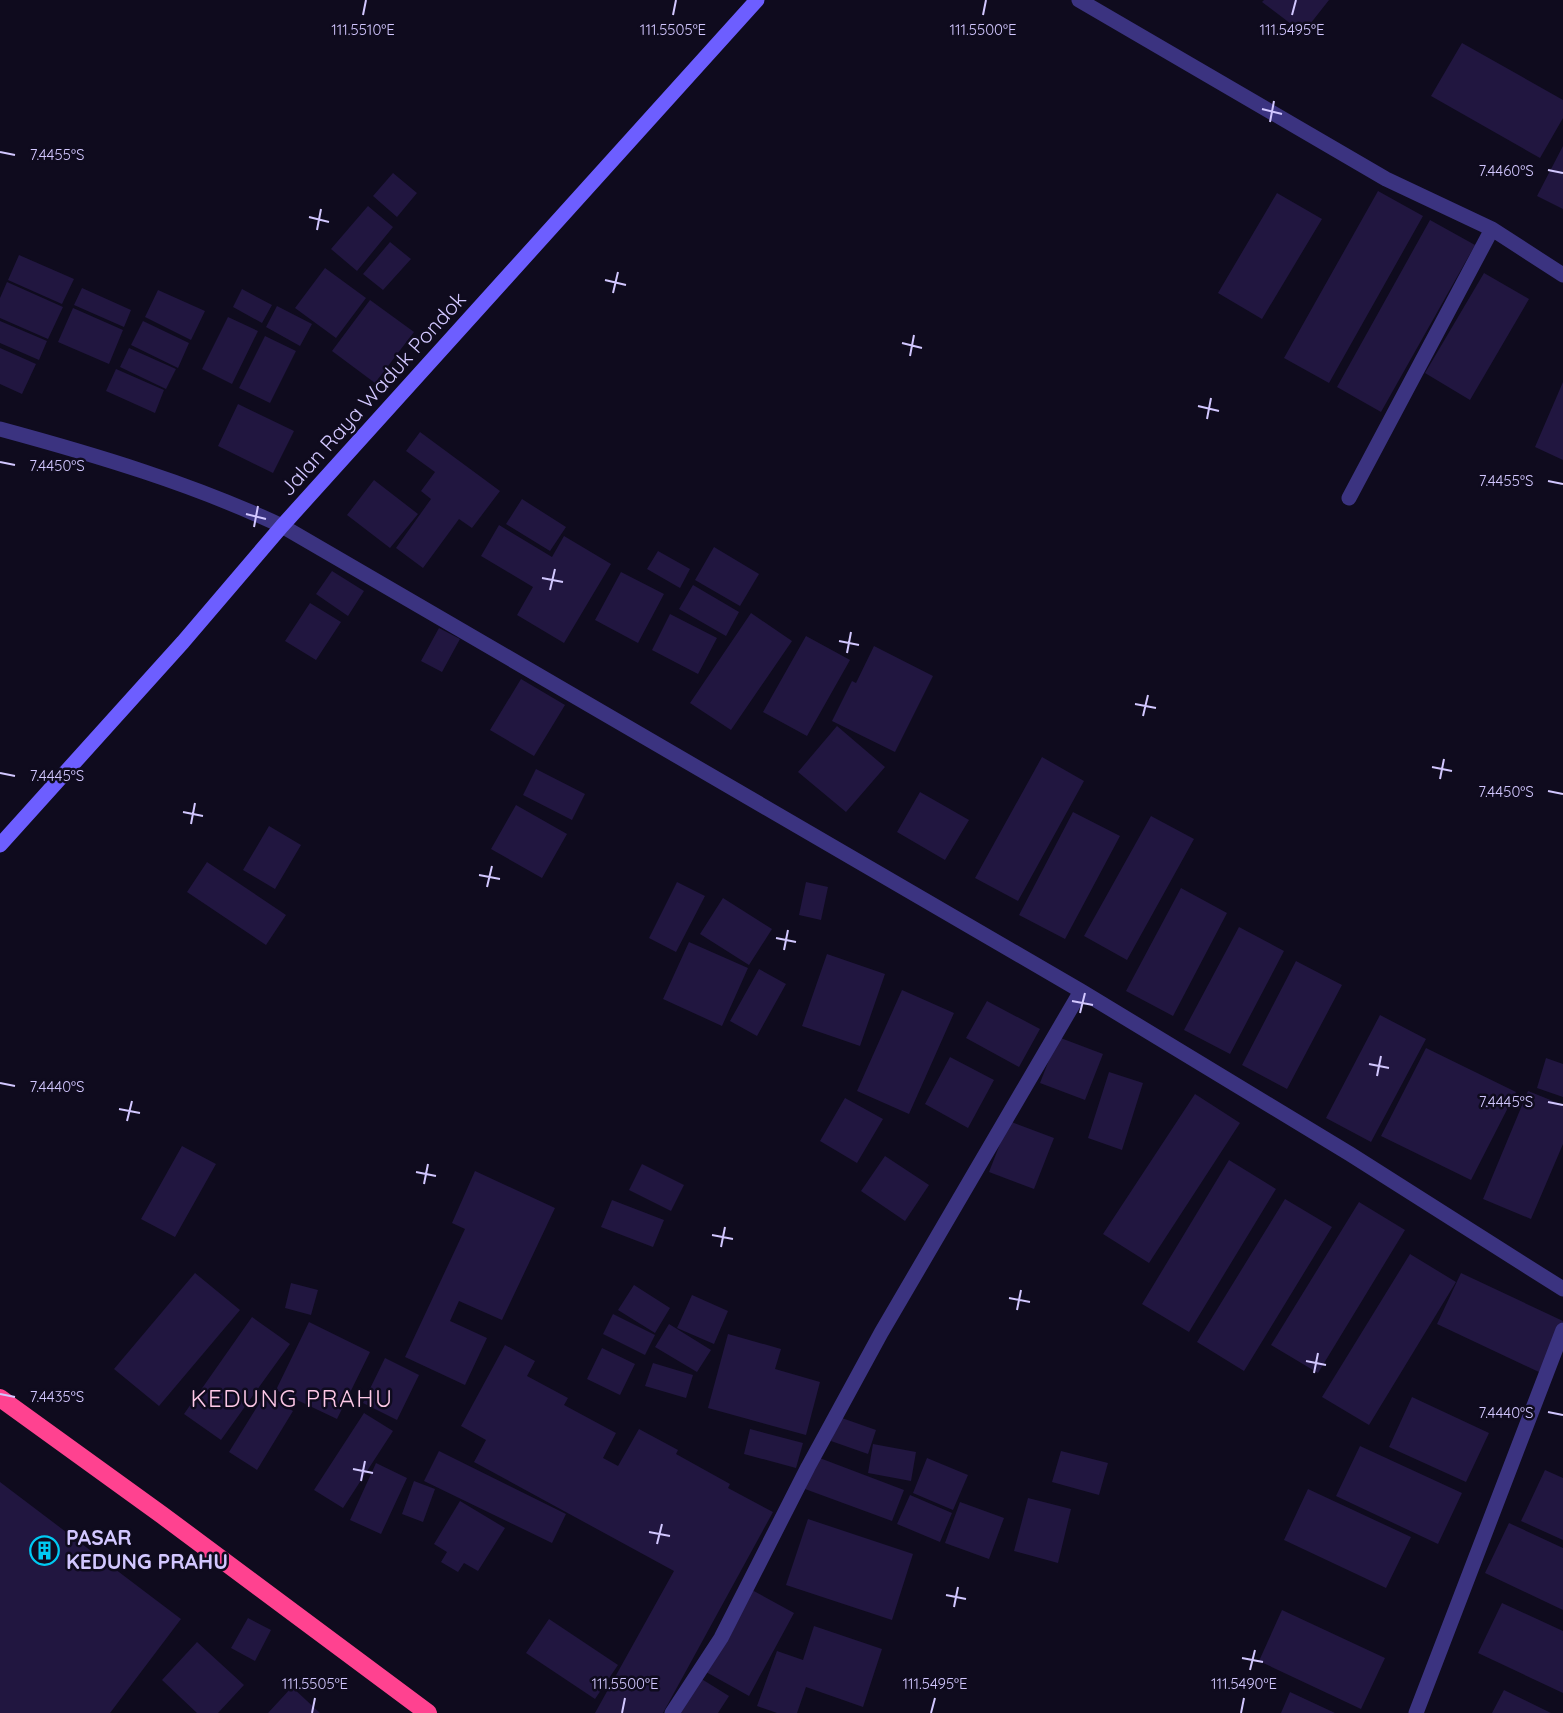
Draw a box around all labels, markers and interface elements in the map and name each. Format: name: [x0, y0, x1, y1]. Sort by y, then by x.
text: 111.5510°E: [331, 20, 395, 39]
text: 111.5505°E: [640, 20, 706, 39]
text: 111.5500°E: [949, 20, 1017, 39]
text: 111.5495°E: [1259, 20, 1325, 39]
text: 7.4455°S: [30, 145, 84, 164]
text: 7.4460°S: [1478, 161, 1534, 180]
street label: Jalan Raya Waduk Pondok: [274, 286, 471, 501]
text: 7.4450°S: [29, 456, 85, 475]
text: 7.4455°S: [1479, 471, 1533, 490]
text: 7.4445°S: [30, 766, 84, 785]
text: 7.4450°S: [1478, 782, 1534, 801]
text: 7.4440°S: [29, 1077, 85, 1096]
text: 7.4445°S: [1479, 1092, 1533, 1111]
district label: KEDUNG PRAHU: [190, 1383, 394, 1413]
text: 7.4435°S: [30, 1387, 84, 1406]
text: 7.4440°S: [1478, 1403, 1534, 1422]
place label: PASAR KEDUNG PRAHU: [66, 1524, 228, 1574]
building icon: PASAR KEDUNG PRAHU: [29, 1534, 61, 1566]
text: 111.5505°E: [282, 1674, 348, 1693]
text: 111.5500°E: [591, 1674, 659, 1693]
text: 111.5495°E: [902, 1674, 968, 1693]
text: 111.5490°E: [1211, 1674, 1277, 1693]

